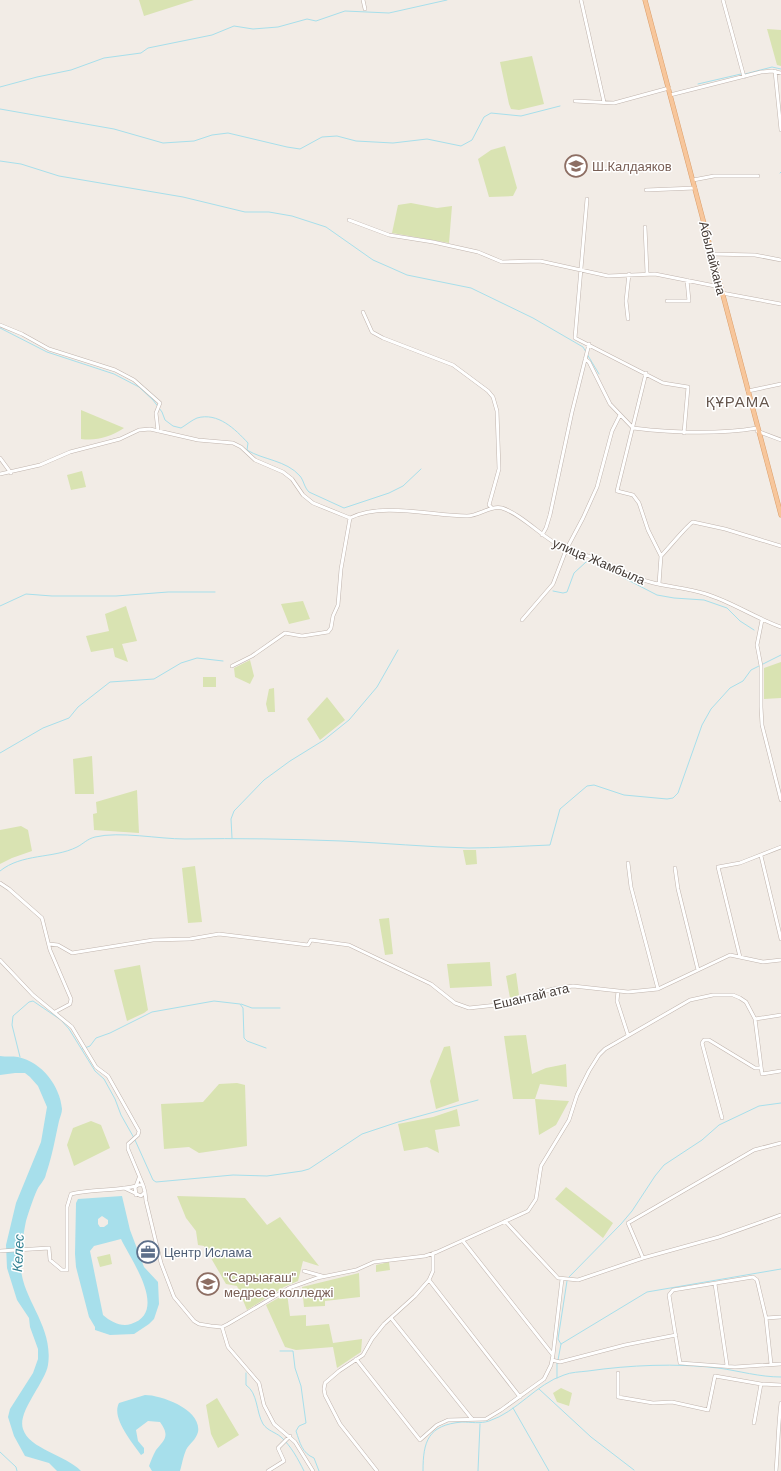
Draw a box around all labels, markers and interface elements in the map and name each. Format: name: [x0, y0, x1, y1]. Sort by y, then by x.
school or university icon: Ш.Калдаяков: [563, 153, 589, 179]
place label: Ш.Калдаяков: [592, 159, 672, 174]
street label: Абылайхана: [696, 220, 729, 297]
district label: ҚҰРАМА: [706, 393, 770, 410]
street label: улица Жамбыла: [550, 535, 648, 588]
street label: Ешантай ата: [492, 980, 571, 1013]
water label: Келес: [9, 1234, 27, 1272]
office icon: Центр Ислама: [135, 1239, 161, 1265]
place label: Центр Ислама: [164, 1245, 252, 1260]
place label: "Сарыағаш" медресе колледжі: [224, 1270, 333, 1300]
school or university icon: "Сарыағаш" медресе колледжі: [195, 1271, 221, 1297]

